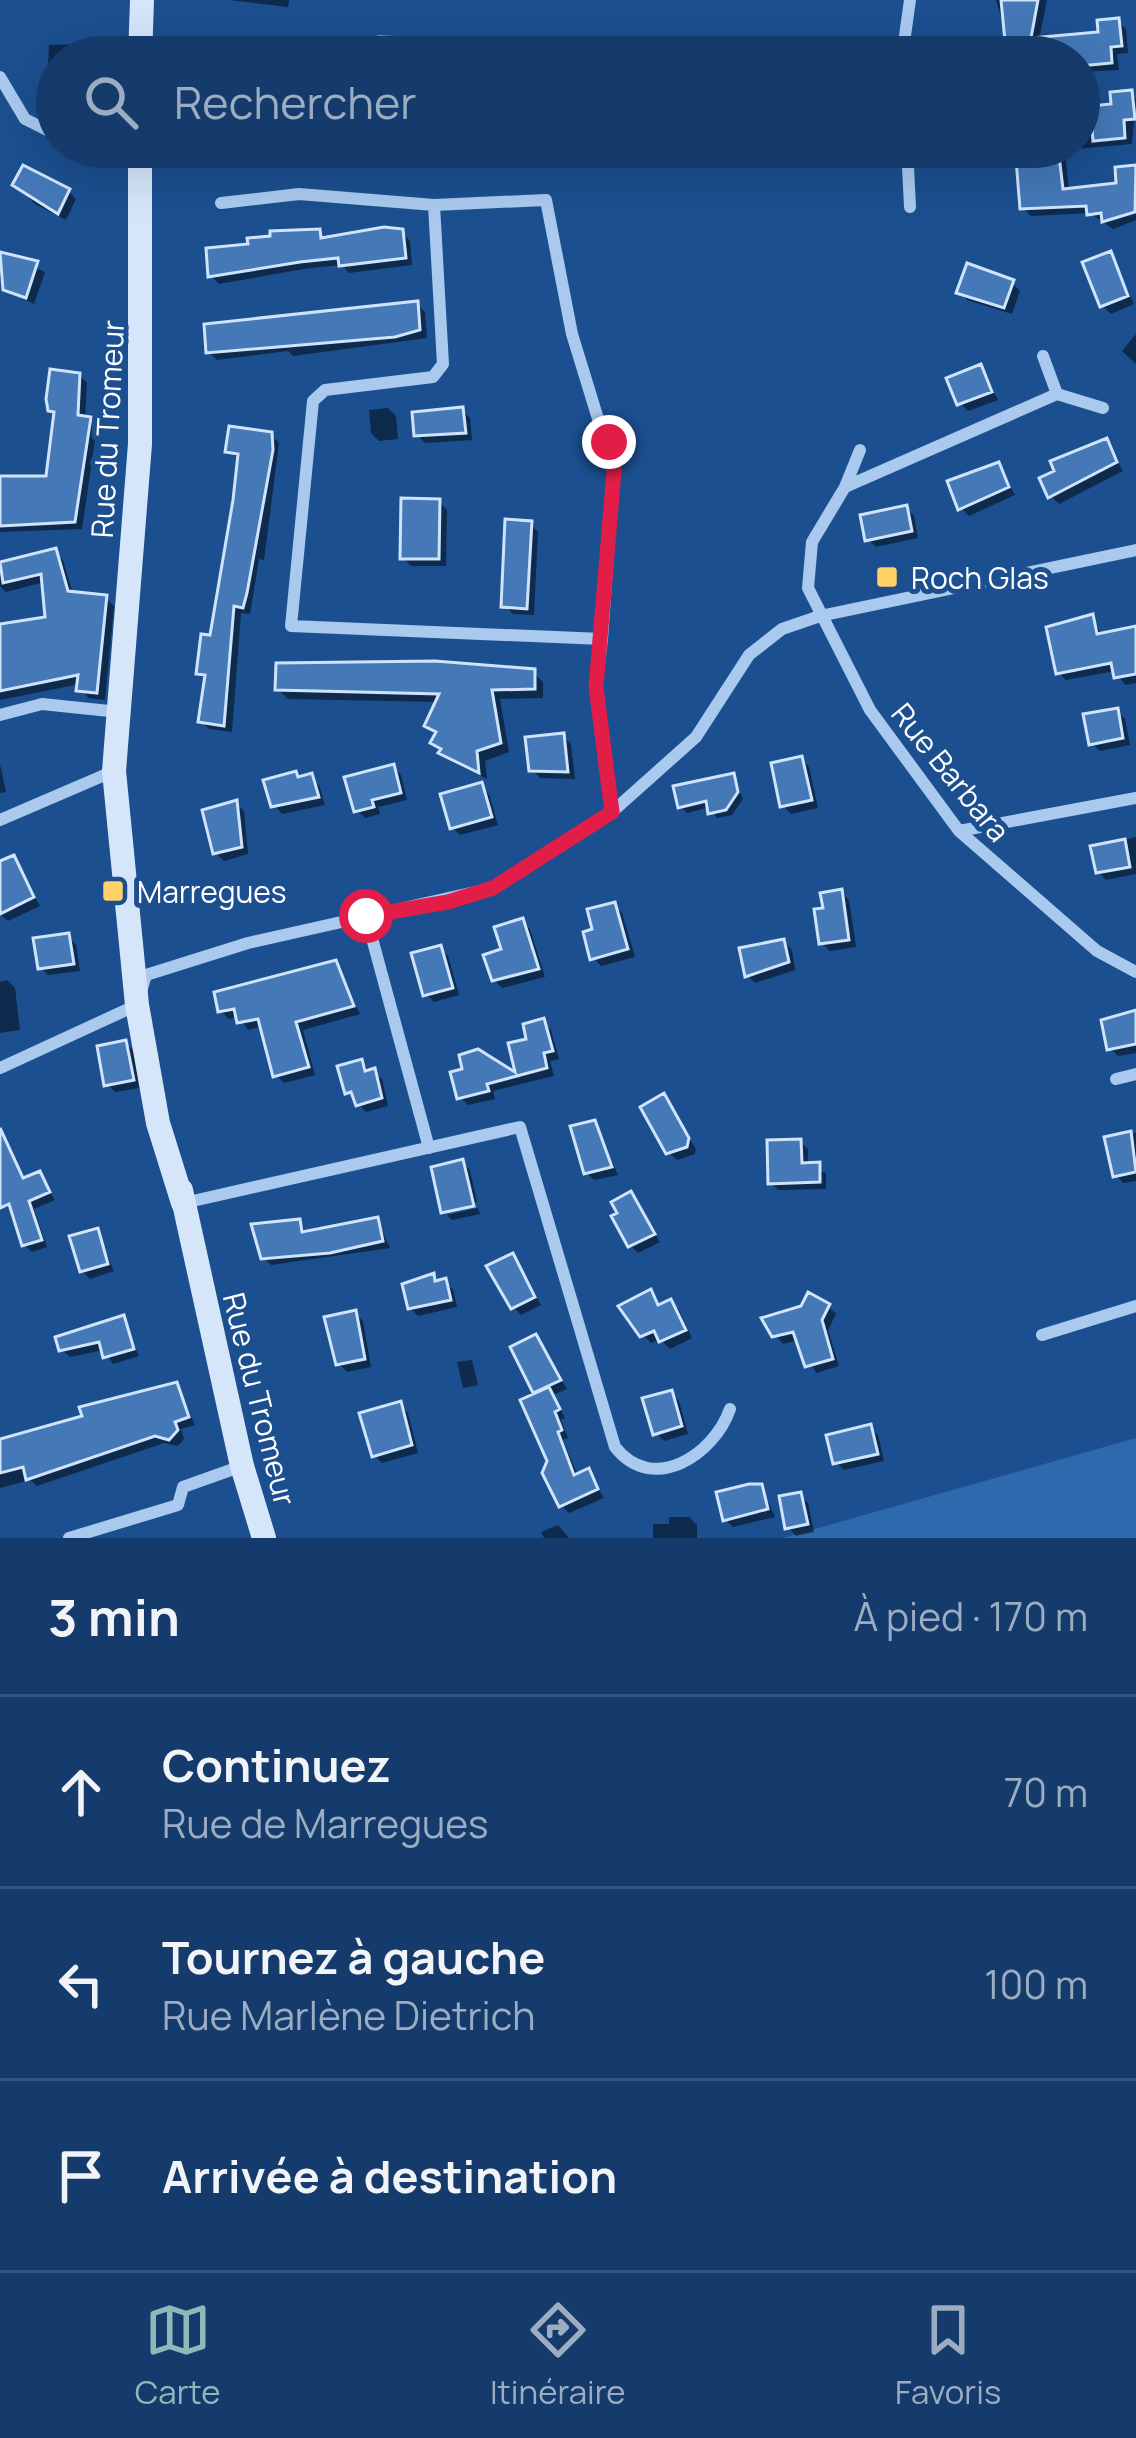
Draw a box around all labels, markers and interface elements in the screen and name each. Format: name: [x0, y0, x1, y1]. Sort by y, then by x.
search box: [36, 36, 1100, 168]
icon: search: [78, 69, 144, 135]
text: Rechercher: [174, 71, 417, 133]
street label: Rue du Tromeur: [81, 319, 133, 539]
route end: [582, 415, 636, 469]
place label: Roch Glas: [911, 557, 1049, 598]
marker: Roch Glas: [874, 564, 900, 590]
street label: Rue Barbara: [882, 694, 1020, 850]
place label: Marregues: [137, 871, 287, 912]
marker: Marregues: [100, 878, 126, 904]
route start: [339, 889, 393, 943]
street label: Rue du Tromeur: [214, 1288, 306, 1510]
text: 3 min: [48, 1582, 180, 1651]
text: À pied · 170 m: [854, 1589, 1088, 1643]
text: Continuez: [162, 1734, 391, 1796]
icon: ahead: [48, 1759, 114, 1825]
text: 70 m: [1004, 1765, 1088, 1819]
text: Rue de Marregues: [162, 1796, 489, 1850]
text: Tournez à gauche: [162, 1926, 545, 1988]
icon: left: [48, 1951, 114, 2017]
text: 100 m: [984, 1957, 1088, 2011]
text: Rue Marlène Dietrich: [162, 1988, 535, 2042]
icon: arrive: [48, 2143, 114, 2209]
text: Arrivée à destination: [162, 2145, 617, 2207]
tab: Carte: [135, 2297, 220, 2414]
tab: Itinéraire: [490, 2297, 626, 2414]
tab: Favoris: [895, 2297, 1001, 2414]

